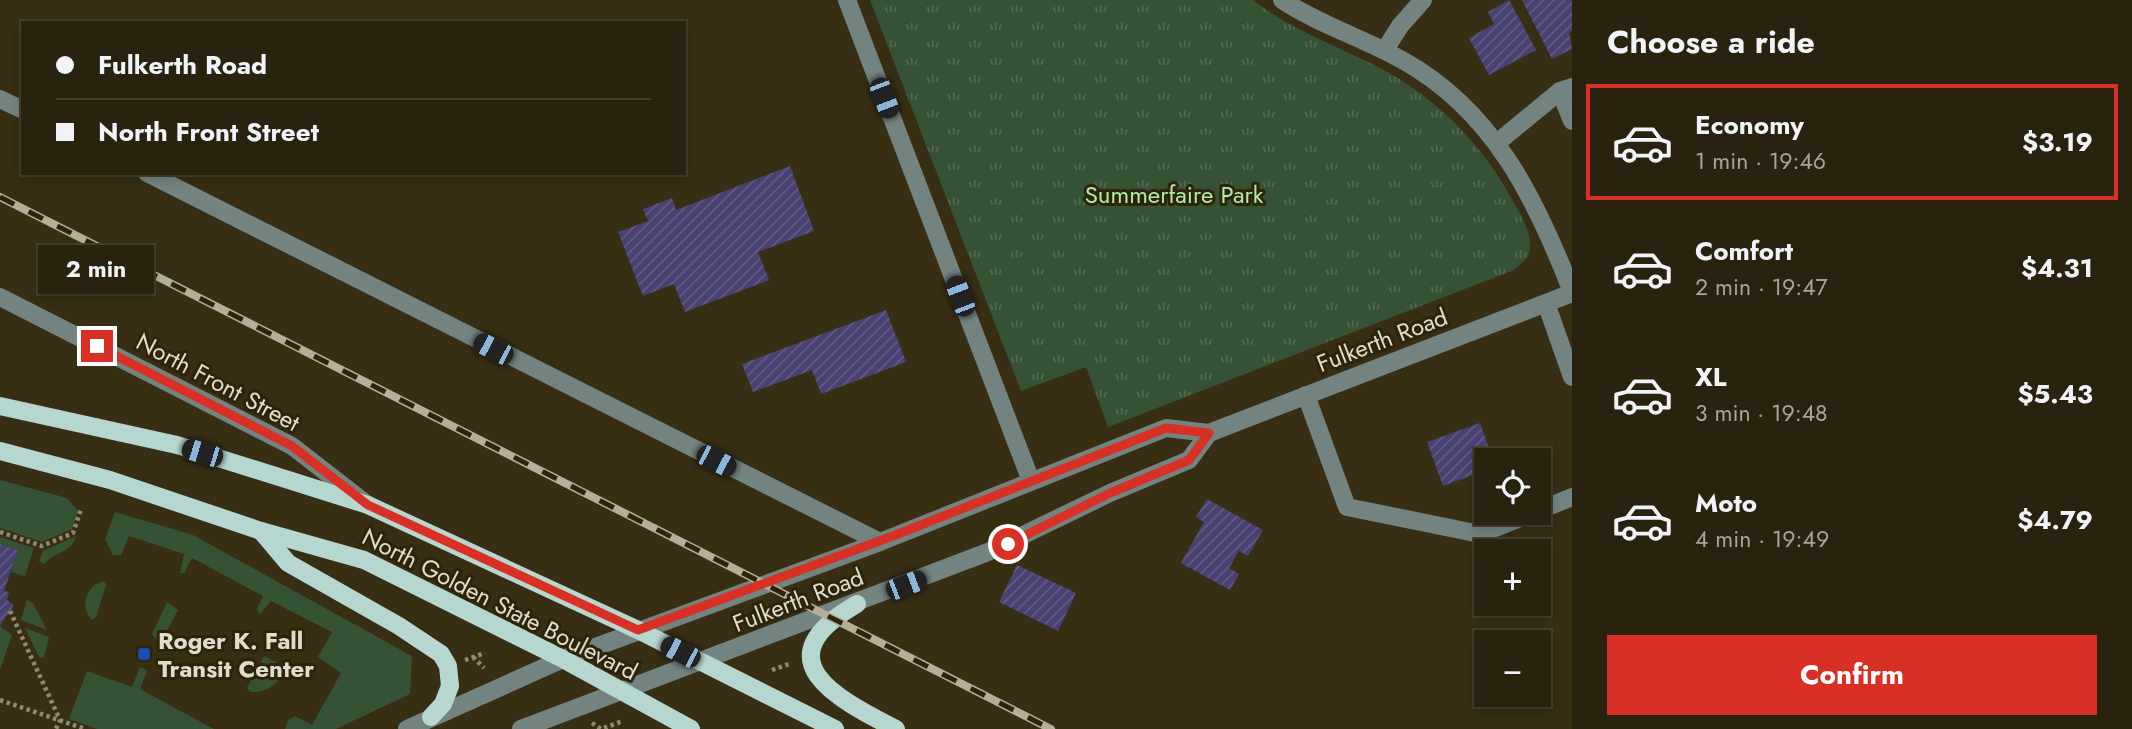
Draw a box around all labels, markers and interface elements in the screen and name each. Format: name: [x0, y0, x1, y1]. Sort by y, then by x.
text: Choose a ride: [1607, 19, 1815, 65]
text: Fulkerth Road: [98, 46, 267, 84]
car: [867, 75, 902, 121]
text: Economy: [1695, 106, 1804, 144]
icon: car: [1611, 111, 1674, 174]
text: North Front Street: [98, 113, 319, 151]
text: $3.19: [2022, 123, 2093, 161]
text: 1 min · 19:46: [1695, 144, 1826, 178]
park label: Summerfaire Park: [1085, 177, 1264, 212]
text: Comfort: [1695, 232, 1793, 270]
icon: car: [1611, 237, 1674, 300]
callout: 2 min: [39, 244, 155, 294]
text: $4.31: [2021, 249, 2093, 287]
text: 2 min: [66, 252, 126, 286]
text: 2 min · 19:47: [1695, 270, 1828, 304]
car: [943, 273, 978, 319]
street label: Fulkerth Road: [1311, 299, 1453, 381]
street label: North Front Street: [130, 324, 306, 440]
route end: [81, 330, 113, 362]
car: [470, 330, 517, 368]
text: XL: [1695, 358, 1727, 396]
icon: car: [1611, 363, 1674, 426]
text: $5.43: [2017, 375, 2093, 413]
text: 3 min · 19:48: [1695, 396, 1828, 430]
car: [179, 437, 226, 469]
car: [693, 442, 740, 480]
map controls: [1474, 448, 1551, 707]
button: locate: [1474, 448, 1551, 525]
text: Moto: [1695, 484, 1757, 522]
icon: car: [1611, 489, 1674, 552]
text: $4.79: [2017, 501, 2093, 539]
street label: North Golden State Boulevard: [356, 519, 644, 689]
text: 4 min · 19:49: [1695, 522, 1829, 556]
route start: [992, 528, 1024, 560]
button: +: [1474, 539, 1551, 616]
street label: Fulkerth Road: [727, 559, 869, 641]
car: [883, 568, 930, 602]
place label: Roger K. Fall Transit Center: [158, 623, 314, 686]
button: −: [1474, 630, 1551, 707]
car: [657, 633, 704, 671]
button: Confirm: [1607, 635, 2097, 715]
marker: Roger K. Fall Transit Center: [136, 646, 152, 662]

